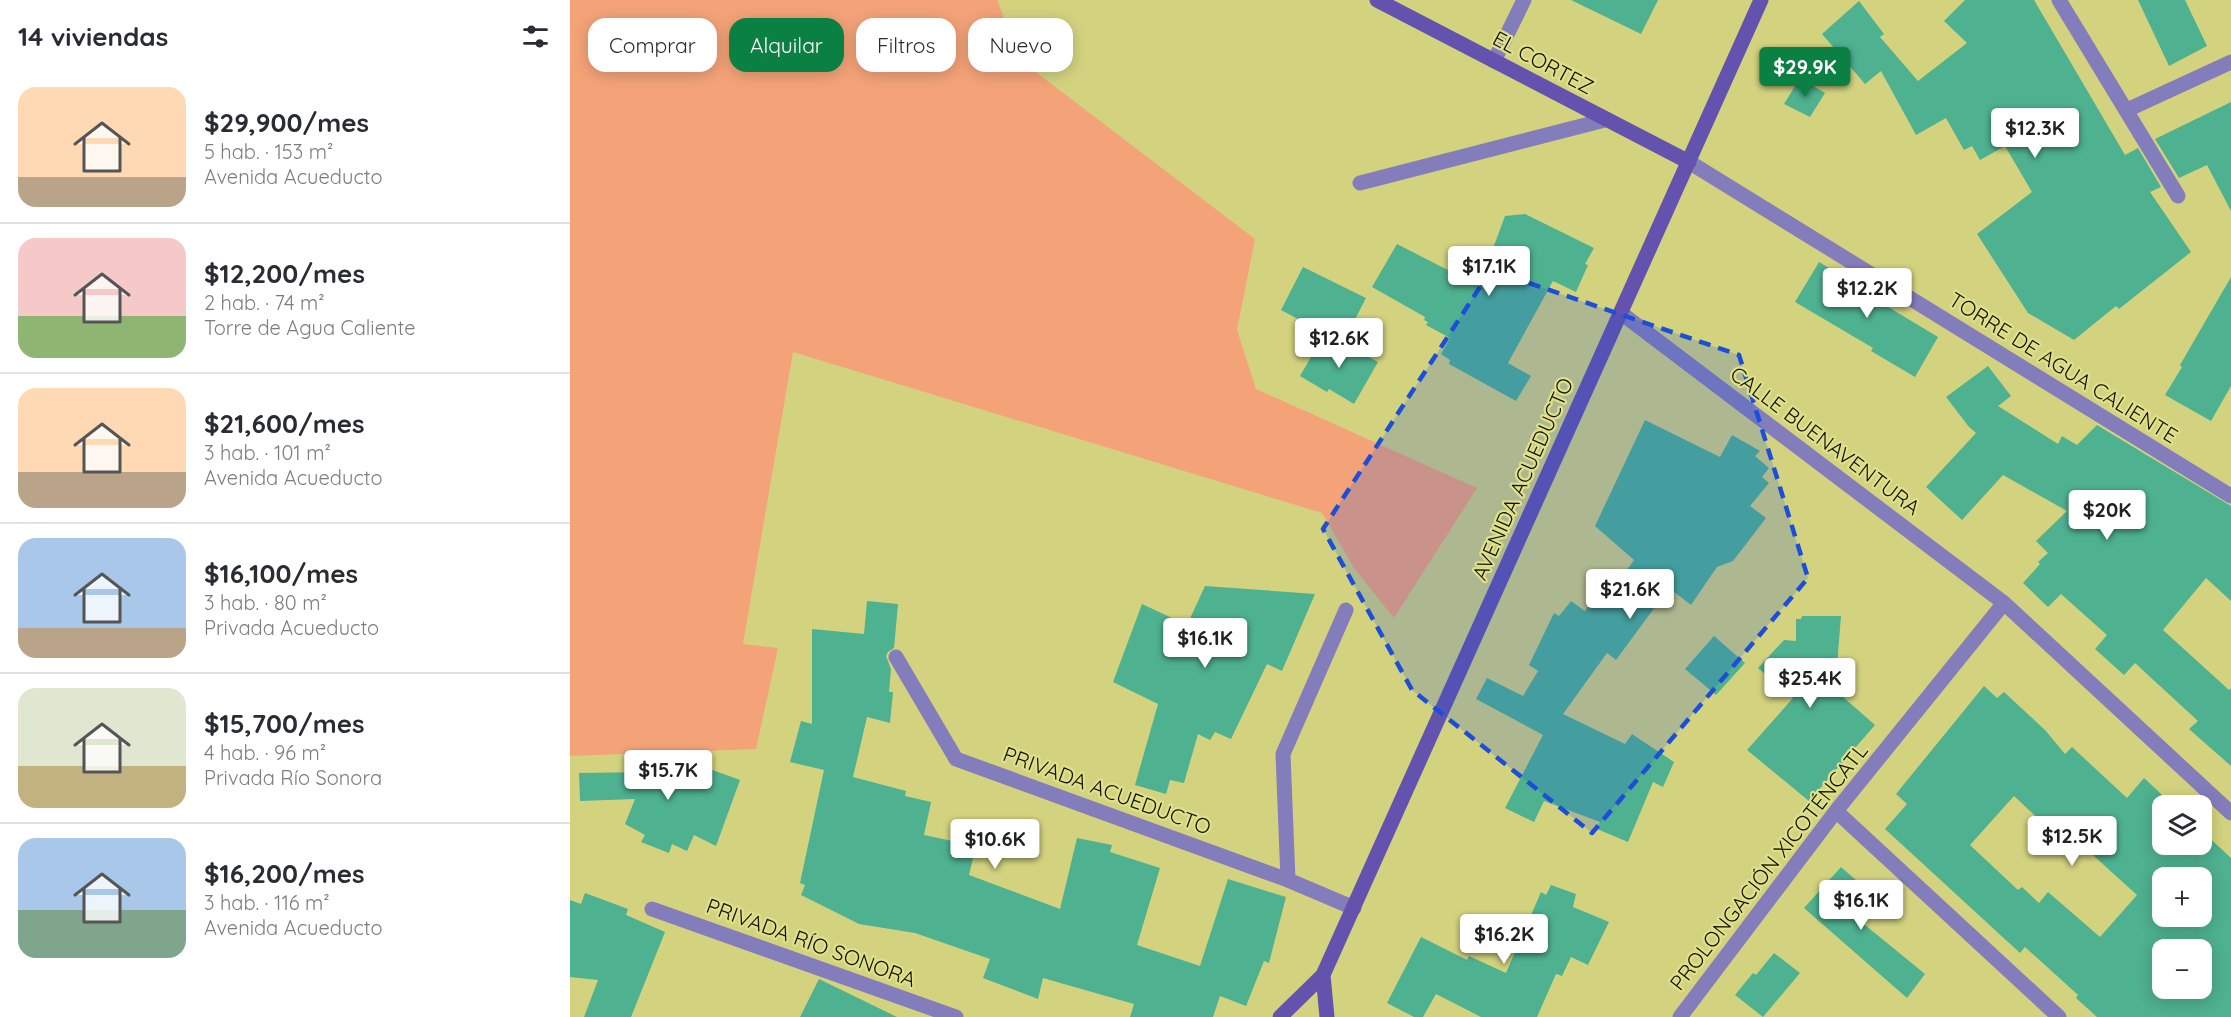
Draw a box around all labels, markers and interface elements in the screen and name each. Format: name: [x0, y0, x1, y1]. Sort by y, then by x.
chip: Comprar: [588, 18, 717, 72]
chip: Alquilar: [729, 18, 844, 72]
chip: Filtros: [856, 18, 956, 72]
chip: Nuevo: [968, 18, 1073, 72]
text: 14 viviendas: [18, 20, 168, 53]
icon: filters: [519, 20, 552, 53]
street label: EL CORTEZ: [1489, 25, 1598, 100]
pin: $29.9K: [1756, 47, 1854, 98]
text: $29.9K: [1773, 54, 1837, 79]
text: $29,900/mes: [204, 106, 369, 139]
pin: $12.3K: [1986, 108, 2084, 159]
icon: home: [66, 111, 138, 183]
text: $12.3K: [2005, 115, 2065, 140]
text: 5 hab. · 153 m²: [204, 139, 333, 164]
text: Avenida Acueducto: [204, 164, 383, 189]
pin: $17.1K: [1440, 246, 1538, 297]
text: $17.1K: [1462, 253, 1516, 278]
text: $12,200/mes: [204, 257, 365, 290]
icon: home: [66, 262, 138, 334]
pin: $12.2K: [1818, 268, 1916, 319]
text: $12.2K: [1837, 275, 1897, 300]
street label: TORRE DE AGUA CALIENTE: [1944, 286, 2183, 448]
text: 2 hab. · 74 m²: [204, 290, 325, 315]
text: Torre de Agua Caliente: [204, 315, 415, 340]
pin: $12.6K: [1290, 318, 1388, 369]
text: $12.6K: [1309, 325, 1369, 350]
street label: CALLE BUENAVENTURA: [1725, 360, 1926, 520]
street label: AVENIDA ACUEDUCTO: [1466, 373, 1578, 584]
text: $21,600/mes: [204, 407, 365, 440]
icon: home: [66, 412, 138, 484]
text: 3 hab. · 101 m²: [204, 440, 331, 465]
text: Avenida Acueducto: [204, 465, 383, 490]
pin: $20K: [2071, 490, 2143, 541]
text: $20K: [2083, 497, 2131, 522]
text: $16,100/mes: [204, 557, 358, 590]
icon: home: [66, 562, 138, 634]
pin: $21.6K: [1581, 569, 1679, 620]
text: $21.6K: [1600, 576, 1660, 601]
text: 3 hab. · 80 m²: [204, 590, 327, 615]
text: Privada Acueducto: [204, 615, 379, 640]
pin: $16.1K: [1156, 618, 1254, 669]
text: $16.1K: [1177, 625, 1233, 650]
pin: $25.4K: [1761, 658, 1859, 709]
text: $25.4K: [1778, 665, 1842, 690]
text: $15,700/mes: [204, 707, 365, 740]
icon: home: [66, 712, 138, 784]
street label: PROLONGACIÓN XICOTÉNCATL: [1664, 738, 1873, 995]
text: 4 hab. · 96 m²: [204, 740, 326, 765]
street label: PRIVADA ACUEDUCTO: [1000, 740, 1215, 840]
pin: $15.7K: [619, 750, 717, 801]
text: $15.7K: [638, 757, 698, 782]
text: Privada Río Sonora: [204, 765, 382, 790]
map controls: [2152, 795, 2212, 999]
button: layers: [2152, 795, 2212, 855]
pin: $12.5K: [2023, 816, 2121, 867]
pin: $10.6K: [946, 819, 1044, 870]
text: $12.5K: [2042, 823, 2102, 848]
text: $10.6K: [964, 826, 1026, 851]
text: $16,200/mes: [204, 857, 365, 890]
icon: home: [66, 862, 138, 934]
button: +: [2152, 867, 2212, 927]
pin: $16.1K: [1812, 880, 1910, 931]
text: $16.1K: [1833, 887, 1889, 912]
text: 3 hab. · 116 m²: [204, 890, 330, 915]
street label: PRIVADA RÍO SONORA: [703, 892, 920, 992]
pin: $16.2K: [1455, 914, 1553, 965]
text: Avenida Acueducto: [204, 915, 383, 940]
text: $16.2K: [1474, 921, 1534, 946]
button: −: [2152, 939, 2212, 999]

